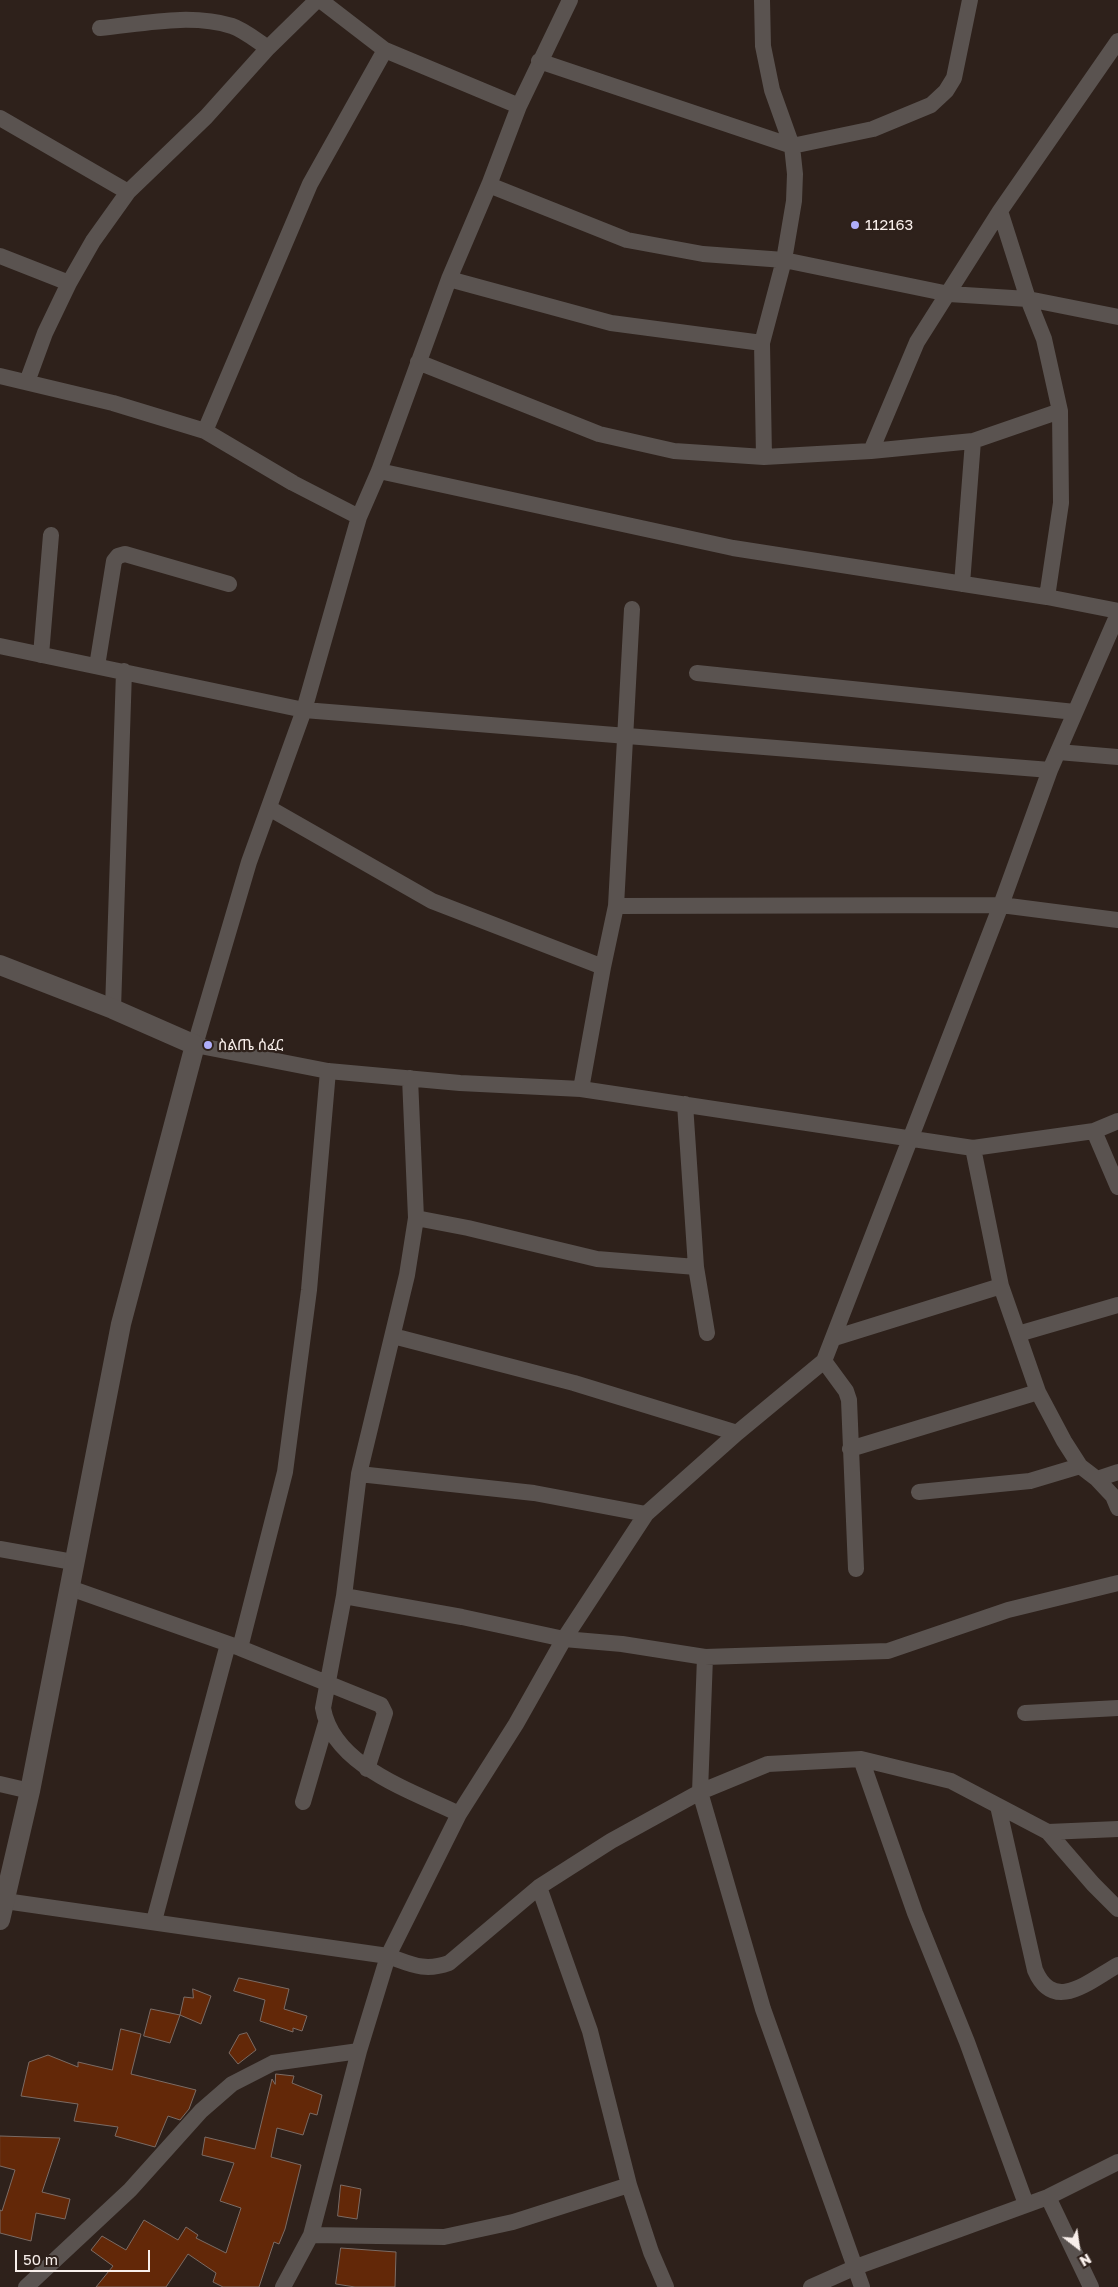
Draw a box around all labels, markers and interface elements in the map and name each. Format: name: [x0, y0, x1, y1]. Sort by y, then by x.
place label: 112163: [865, 216, 913, 234]
marker: 112163: [849, 219, 861, 231]
place label: ስልጤ ሰፈር: [218, 1036, 283, 1054]
marker: ስልጤ ሰፈር: [202, 1039, 214, 1051]
north arrow: [1053, 2222, 1103, 2272]
scale bar: [18, 2240, 152, 2272]
text: 50 m: [23, 2250, 58, 2268]
text: N: [1077, 2250, 1095, 2270]

